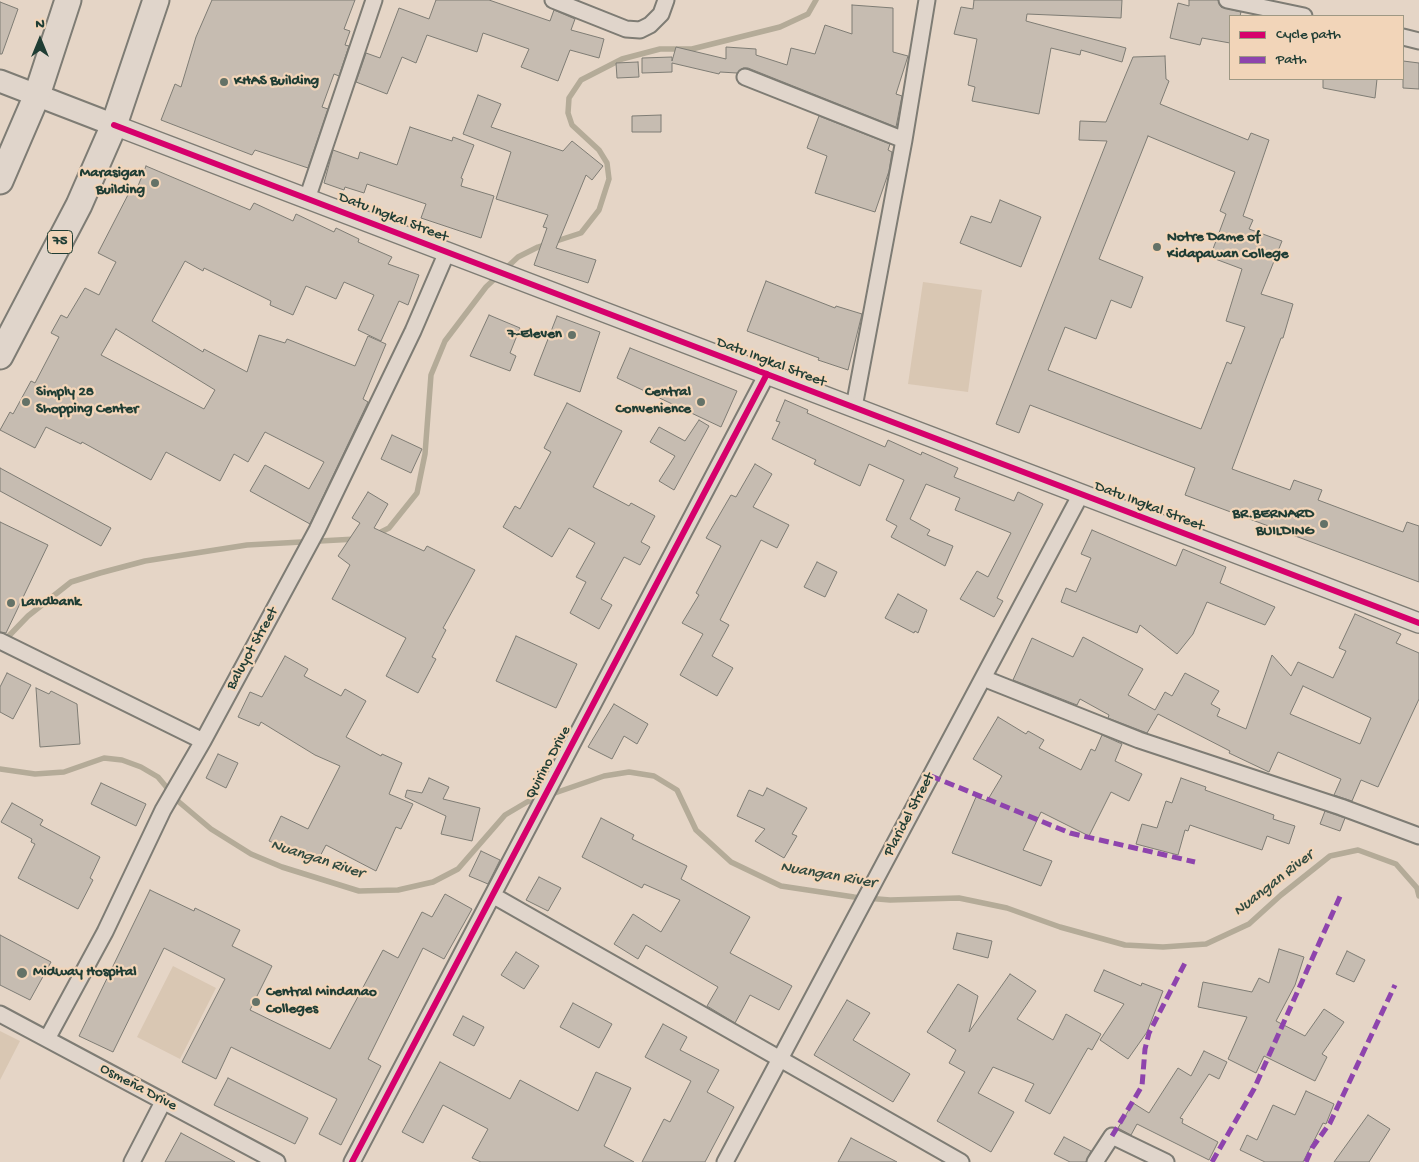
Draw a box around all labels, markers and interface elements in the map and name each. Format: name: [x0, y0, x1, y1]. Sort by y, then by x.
north arrow: [15, 15, 65, 65]
legend: [1229, 15, 1404, 80]
text: N: [35, 16, 45, 33]
text: Cycle path: [1276, 26, 1341, 44]
text: Path: [1276, 51, 1307, 69]
place label: KHAS Building: [234, 73, 319, 91]
marker: KHAS Building: [218, 76, 230, 88]
place label: Marasigan Building: [80, 165, 145, 200]
marker: Marasigan Building: [149, 177, 161, 189]
street label: Datu Ingkal Street: [336, 189, 450, 247]
place label: Notre Dame of Kidapawan College: [1167, 229, 1289, 264]
road number: 75: [48, 230, 72, 253]
marker: Notre Dame of Kidapawan College: [1151, 241, 1163, 253]
place label: 7-Eleven: [508, 326, 562, 344]
marker: 7-Eleven: [566, 329, 578, 341]
street label: Datu Ingkal Street: [714, 334, 828, 392]
place label: Simply 28 Shopping Center: [36, 384, 138, 419]
place label: Central Convenience: [616, 384, 691, 419]
marker: Simply 28 Shopping Center: [20, 396, 32, 408]
marker: Central Convenience: [695, 396, 707, 408]
street label: Datu Ingkal Street: [1092, 478, 1206, 536]
place label: BR.BERNARD BUILDING: [1233, 506, 1314, 541]
marker: BR.BERNARD BUILDING: [1318, 518, 1330, 530]
place label: Landbank: [21, 594, 81, 612]
marker: Landbank: [5, 597, 17, 609]
street label: Baluyot Street: [223, 605, 283, 693]
street label: Quirino Drive: [522, 723, 576, 803]
street label: Plaridel Street: [880, 770, 940, 860]
water label: Nuangan River: [268, 836, 366, 884]
water label: Nuangan River: [1230, 847, 1318, 921]
water label: Nuangan River: [779, 858, 877, 894]
place label: Midway Hospital: [33, 964, 137, 982]
marker: Midway Hospital: [15, 966, 29, 980]
place label: Central Mindanao Colleges: [266, 984, 377, 1019]
marker: Central Mindanao Colleges: [250, 996, 262, 1008]
street label: Osmeña Drive: [96, 1060, 180, 1116]

